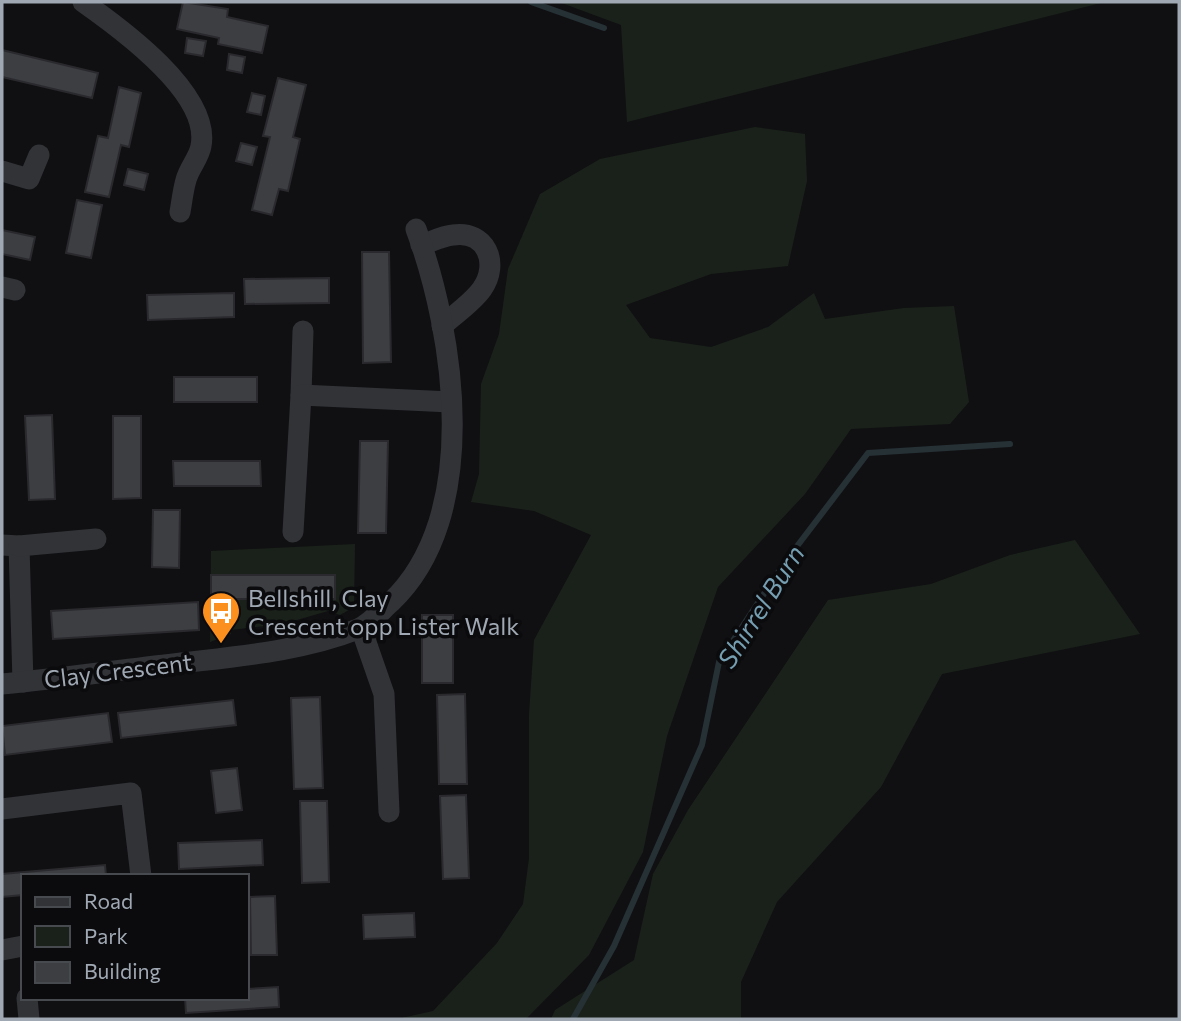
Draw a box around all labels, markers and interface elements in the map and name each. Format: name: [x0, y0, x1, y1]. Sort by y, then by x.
water label: Shirrel Burn: [710, 539, 810, 673]
place label: Bellshill, Clay Crescent opp Lister Walk: [248, 583, 519, 640]
bus stop icon: Bellshill, Clay Crescent opp Lister Walk: [200, 590, 242, 645]
street label: Clay Crescent: [42, 647, 194, 693]
legend: [21, 874, 248, 1000]
text: Road: [84, 888, 133, 913]
text: Park: [84, 923, 128, 948]
text: Building: [84, 958, 161, 983]

